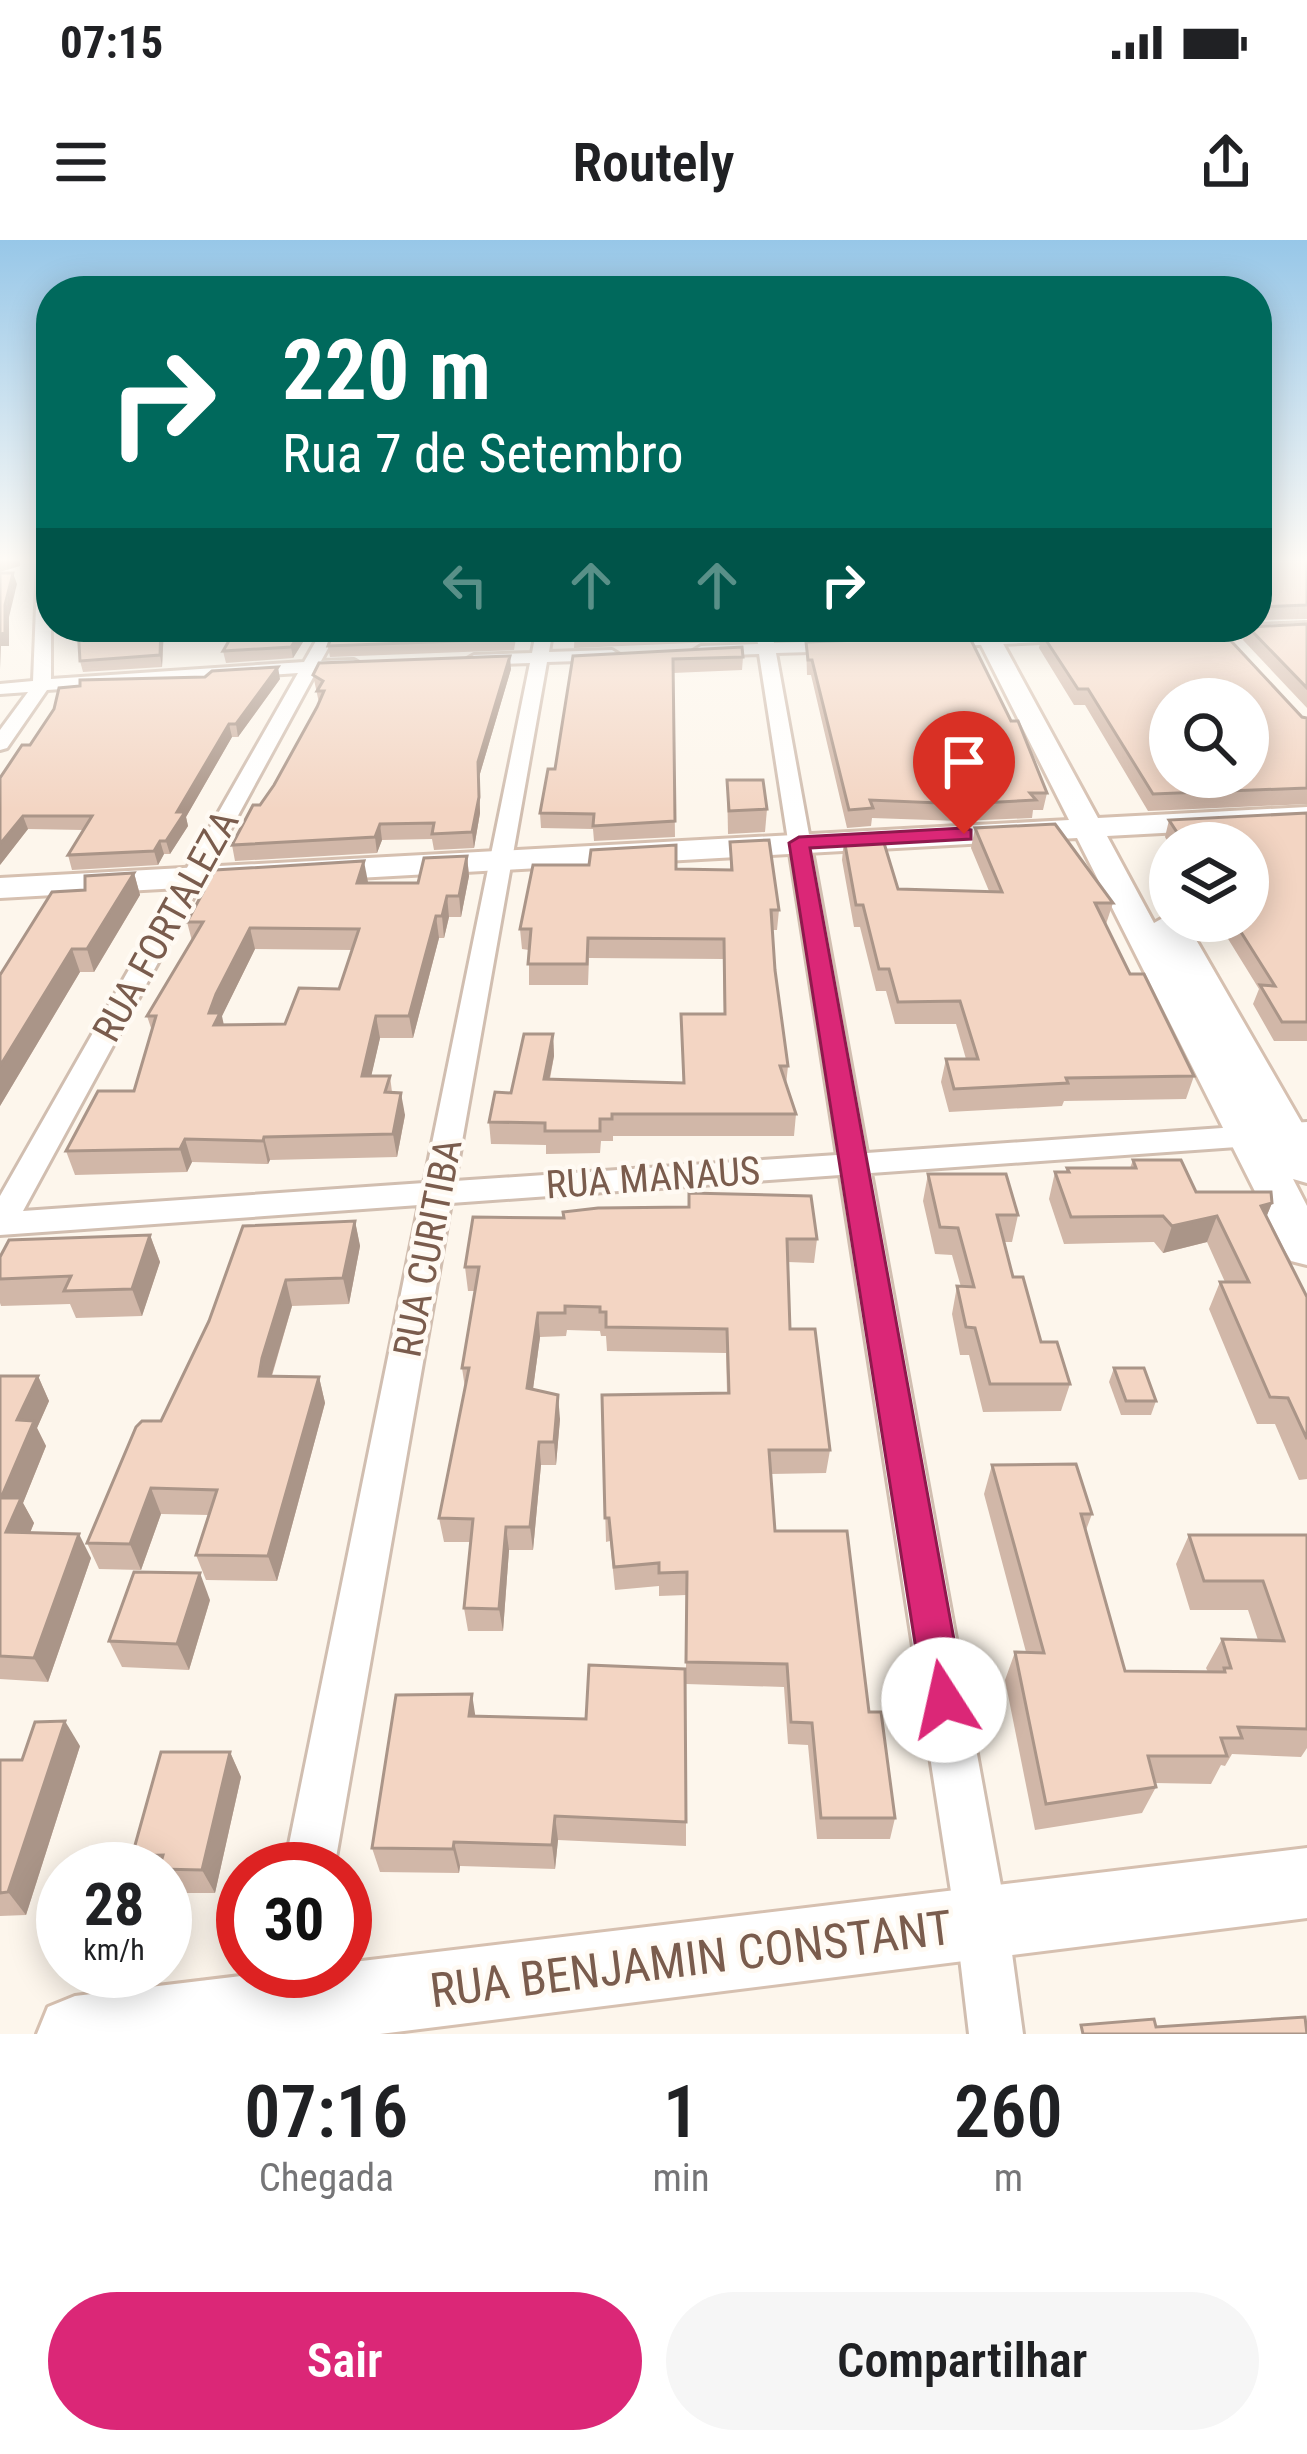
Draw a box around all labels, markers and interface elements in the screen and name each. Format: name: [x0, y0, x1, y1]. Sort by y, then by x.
text: 07:15: [60, 16, 163, 69]
icon: menu: [48, 129, 114, 195]
icon: share: [1193, 129, 1259, 195]
text: Routely: [572, 131, 735, 194]
text: 220 m: [282, 321, 491, 420]
icon: right: [84, 324, 240, 480]
text: Rua 7 de Setembro: [282, 422, 684, 485]
icon: left: [432, 552, 498, 618]
icon: ahead: [558, 552, 624, 618]
icon: ahead: [684, 552, 750, 618]
icon: right: [810, 552, 876, 618]
map controls: [1149, 678, 1269, 942]
button: search: [1149, 678, 1269, 798]
pin: [913, 711, 1015, 834]
icon: arrive: [931, 729, 997, 795]
street label: RUA FORTALEZA: [83, 802, 249, 1050]
button: layers: [1149, 822, 1269, 942]
street label: RUA CURITIBA: [384, 1135, 472, 1361]
street label: RUA MANAUS: [544, 1148, 762, 1208]
position arrow: [881, 1637, 1007, 1763]
speed limit sign: 30: [216, 1842, 372, 1998]
text: 28: [84, 1869, 144, 1940]
street label: RUA BENJAMIN CONSTANT: [427, 1899, 955, 2019]
text: km/h: [83, 1932, 145, 1967]
text: 07:16: [244, 2070, 408, 2155]
text: 1: [663, 2070, 699, 2155]
text: 260: [954, 2070, 1063, 2155]
text: Chegada: [259, 2155, 394, 2201]
text: min: [653, 2155, 710, 2201]
text: m: [994, 2155, 1023, 2201]
button: Sair: [48, 2292, 642, 2430]
button: Compartilhar: [666, 2292, 1259, 2430]

